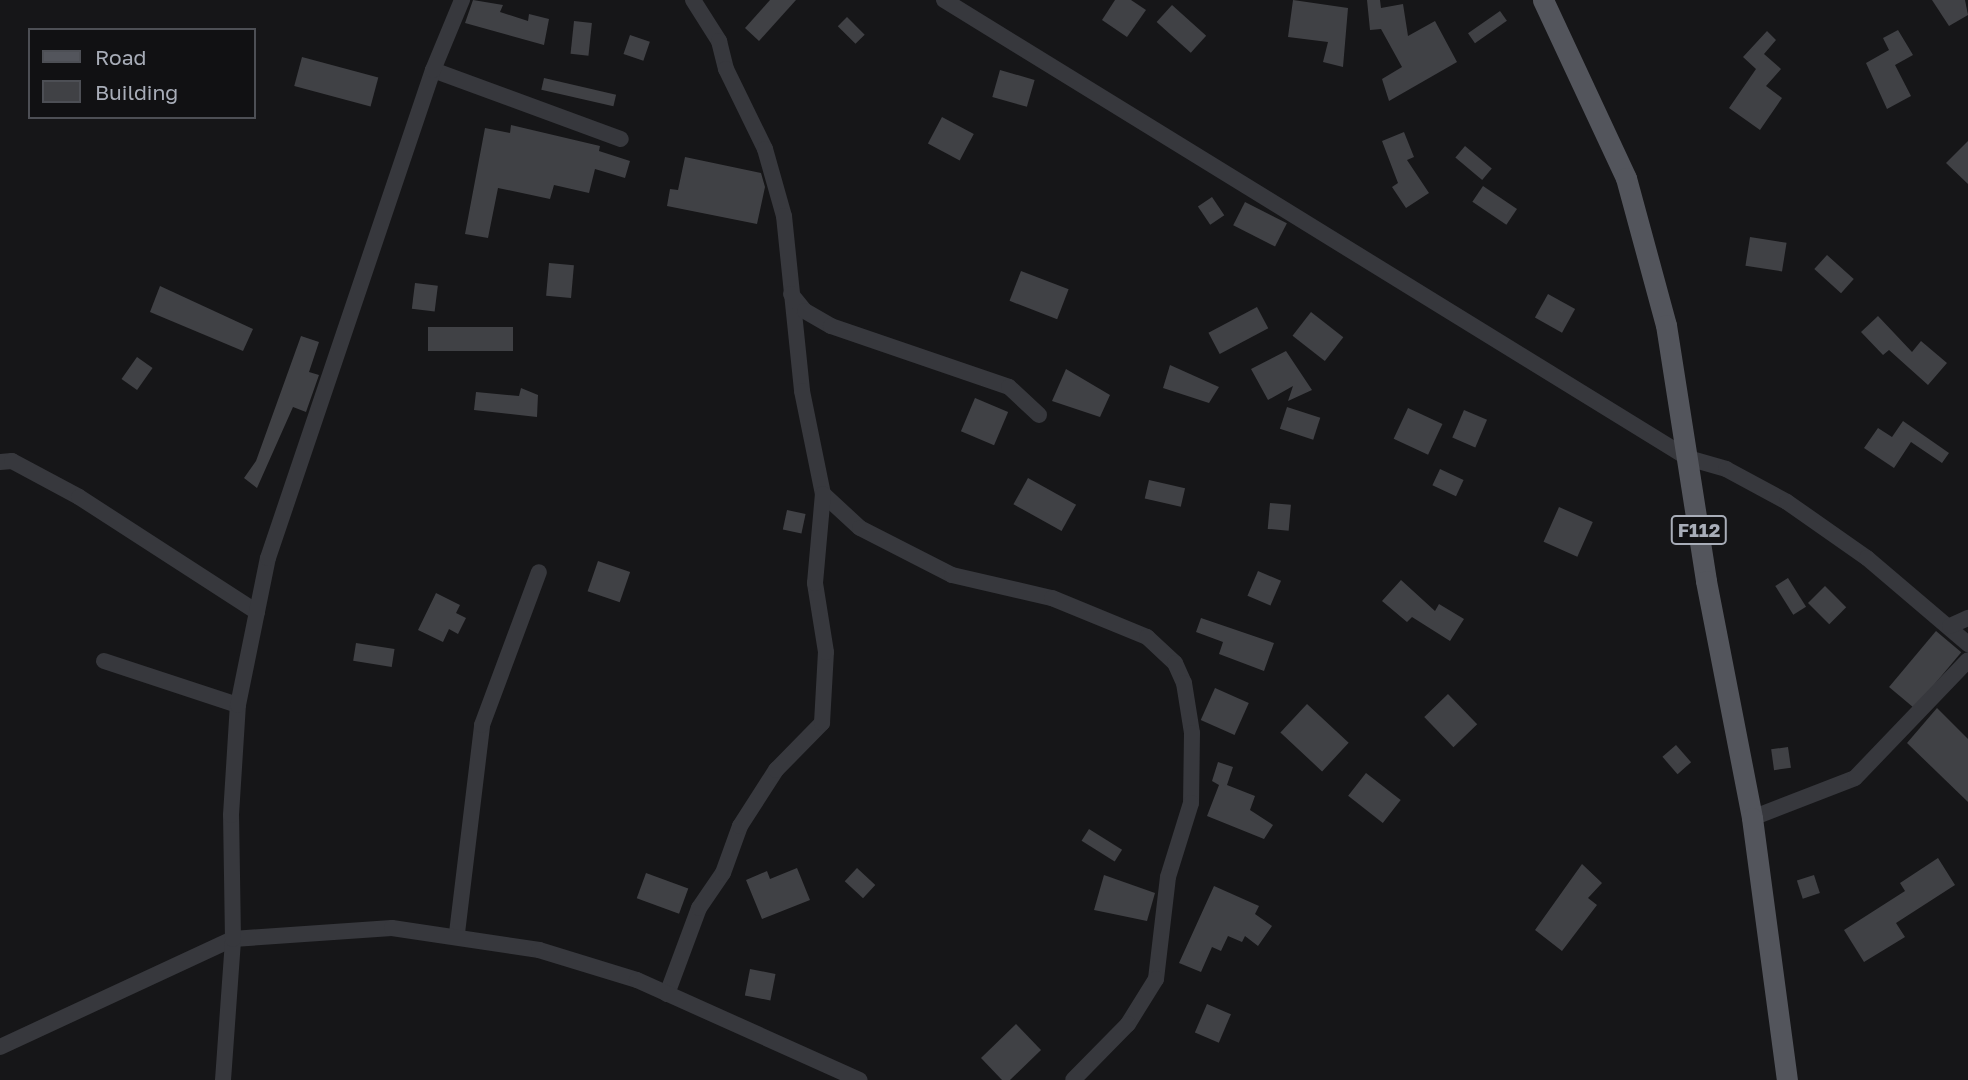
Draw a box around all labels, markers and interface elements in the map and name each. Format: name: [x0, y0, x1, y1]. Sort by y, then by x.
legend: [28, 28, 256, 119]
text: Road: [95, 44, 146, 70]
text: Building: [95, 79, 178, 105]
road number: F112: [1669, 514, 1729, 545]

